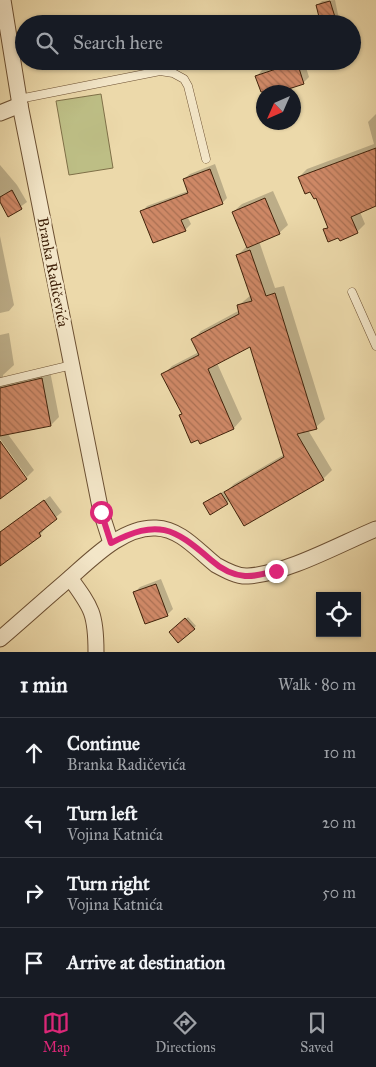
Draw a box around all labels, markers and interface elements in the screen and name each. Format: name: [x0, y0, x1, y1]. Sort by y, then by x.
search box: [15, 15, 361, 70]
icon: search: [33, 29, 61, 57]
text: Search here: [73, 31, 163, 54]
north arrow: [256, 85, 301, 130]
street label: Branka Radičevića: [34, 216, 73, 329]
route start: [90, 501, 113, 524]
route end: [265, 560, 288, 583]
map controls: [316, 592, 361, 637]
button: locate: [316, 592, 361, 637]
text: 1 min: [20, 672, 68, 698]
text: Walk · 80 m: [278, 675, 356, 694]
text: Continue: [67, 732, 140, 755]
icon: ahead: [20, 739, 48, 767]
text: 10 m: [324, 743, 356, 762]
text: Branka Radičevića: [67, 755, 186, 774]
text: Turn left: [67, 802, 137, 825]
icon: left: [20, 809, 48, 837]
text: 20 m: [322, 813, 356, 832]
text: Vojina Katnića: [67, 825, 163, 844]
text: Turn right: [67, 872, 150, 895]
icon: right: [20, 879, 48, 907]
text: 50 m: [322, 883, 356, 902]
text: Vojina Katnića: [67, 895, 163, 914]
icon: arrive: [20, 949, 48, 977]
text: Arrive at destination: [67, 951, 225, 974]
tab: Map: [42, 1009, 70, 1056]
tab: Directions: [155, 1009, 216, 1056]
tab: Saved: [300, 1009, 334, 1056]

